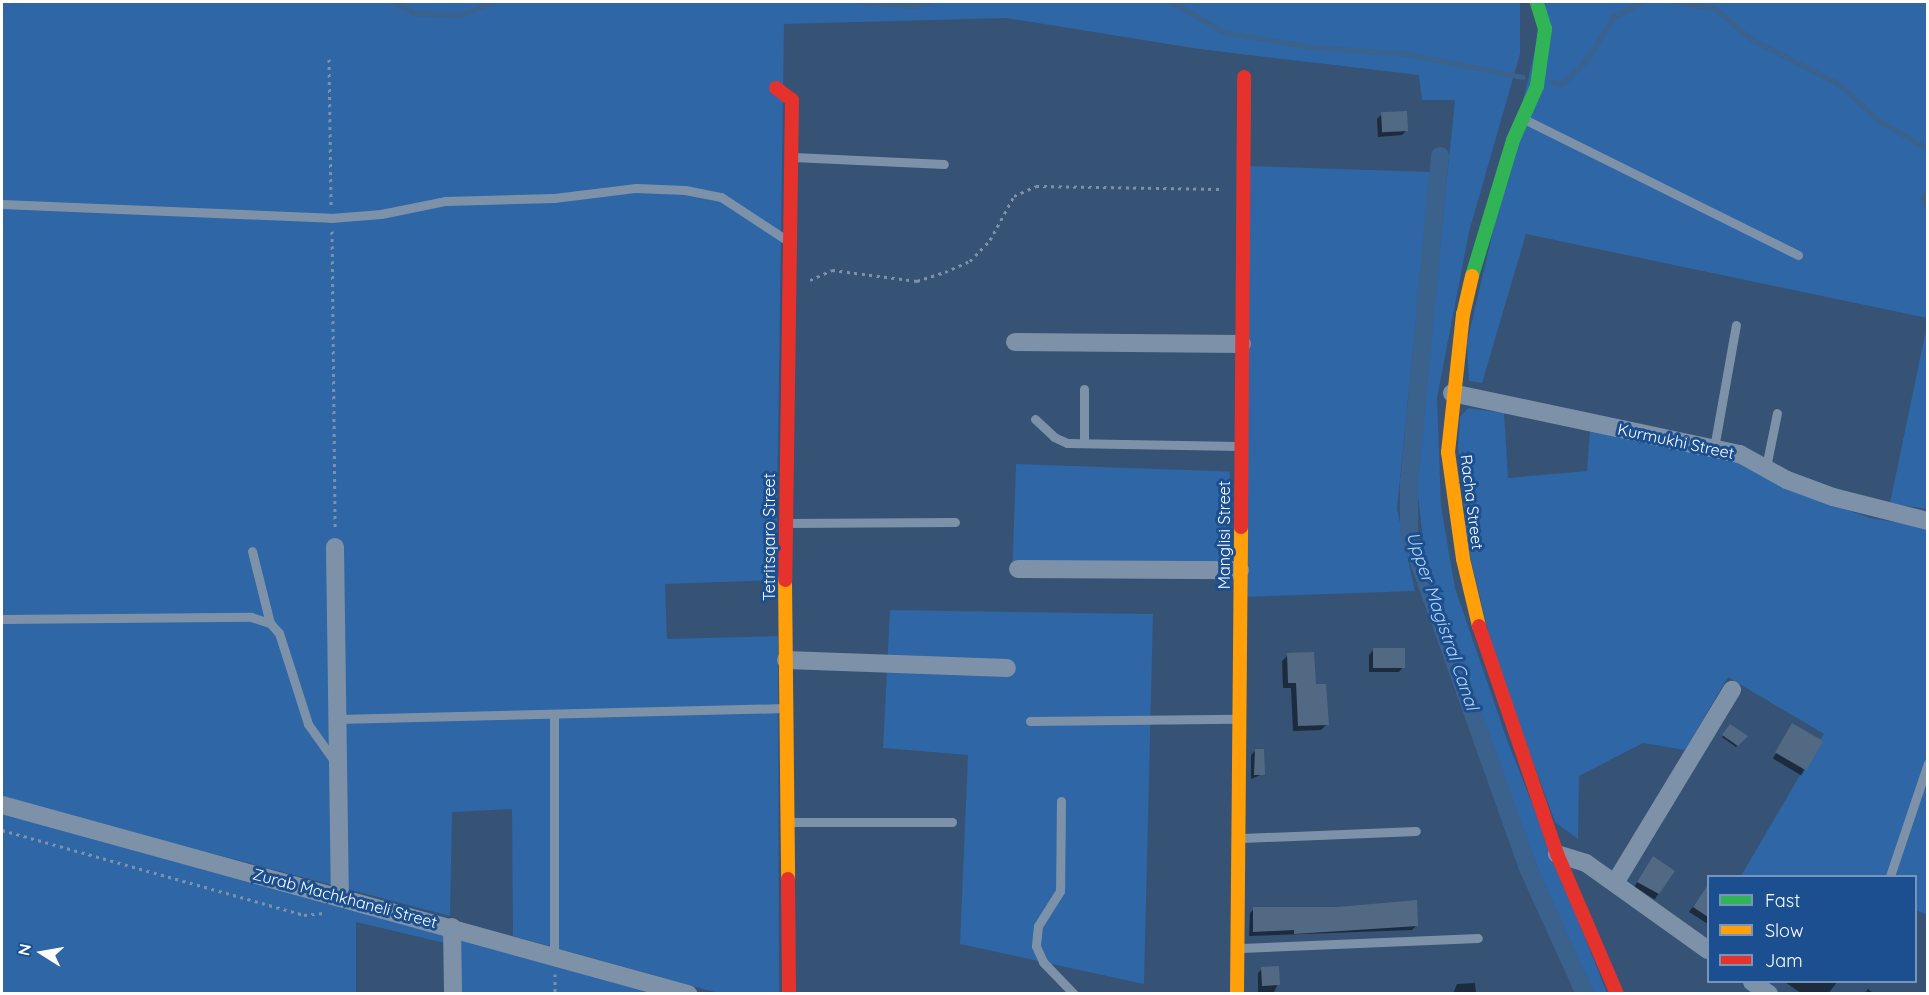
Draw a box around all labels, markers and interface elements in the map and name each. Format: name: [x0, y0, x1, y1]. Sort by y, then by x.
street label: Kurmukhi Street: [1616, 419, 1736, 463]
street label: Racha Street: [1457, 453, 1487, 551]
street label: Tetritsqaro Street: [759, 473, 779, 601]
street label: Manglisi Street: [1214, 481, 1234, 589]
water label: Upper Magistral Canal: [1401, 529, 1483, 713]
street label: Zurab Machkhaneli Street: [251, 864, 439, 932]
legend: [1707, 875, 1917, 983]
text: Fast: [1765, 889, 1800, 912]
text: Slow: [1765, 919, 1803, 942]
north arrow: [12, 923, 72, 983]
text: N: [13, 942, 35, 957]
text: Jam: [1765, 949, 1803, 972]

